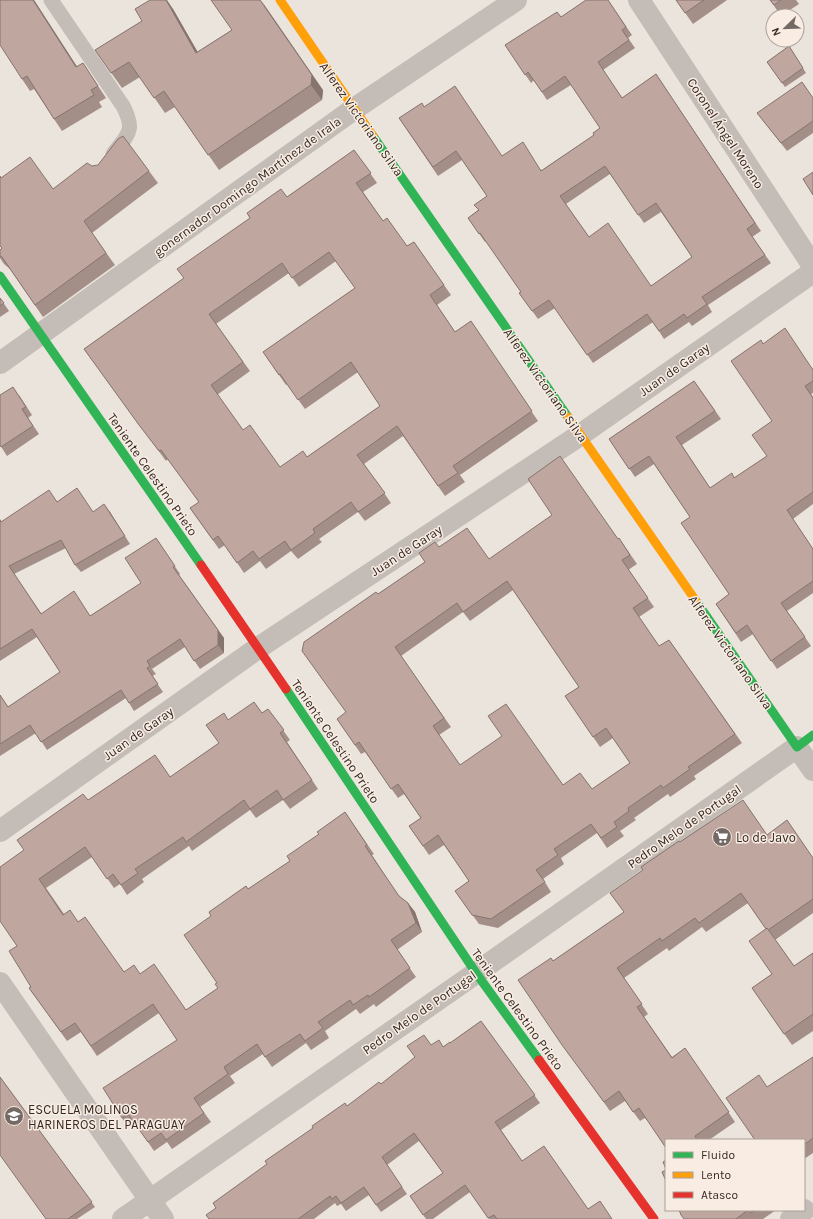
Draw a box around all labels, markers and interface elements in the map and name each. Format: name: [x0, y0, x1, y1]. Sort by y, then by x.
north arrow: [765, 8, 805, 48]
text: N: [769, 26, 784, 38]
street label: Alferez Victoriano Silva: [317, 59, 407, 179]
street label: Coronel Ángel Moreno: [684, 74, 769, 191]
street label: gonernador Domingo Martínez de Irala: [151, 113, 344, 259]
street label: Alferez Victoriano Silva: [501, 325, 591, 445]
street label: Juan de Garay: [636, 340, 712, 399]
street label: Teniente Celestino Prieto: [105, 410, 201, 538]
street label: Juan de Garay: [368, 522, 445, 579]
street label: Alferez Victoriano Silva: [686, 592, 776, 712]
street label: Teniente Celestino Prieto: [289, 677, 383, 806]
street label: Juan de Garay: [100, 704, 176, 763]
street label: Pedro Melo de Portugal: [625, 781, 744, 871]
supermarket icon: Lo de Javo: [711, 826, 733, 848]
place label: Lo de Javo: [736, 830, 796, 845]
street label: Teniente Celestino Prieto: [469, 946, 567, 1073]
street label: Pedro Melo de Portugal: [360, 967, 479, 1057]
place label: ESCUELA MOLINOS HARINEROS DEL PARAGUAY: [28, 1102, 185, 1132]
school or university icon: ESCUELA MOLINOS HARINEROS DEL PARAGUAY: [3, 1105, 25, 1127]
legend: [665, 1139, 805, 1211]
text: Fluido: [701, 1148, 735, 1162]
text: Lento: [701, 1168, 731, 1182]
text: Atasco: [701, 1188, 738, 1202]

